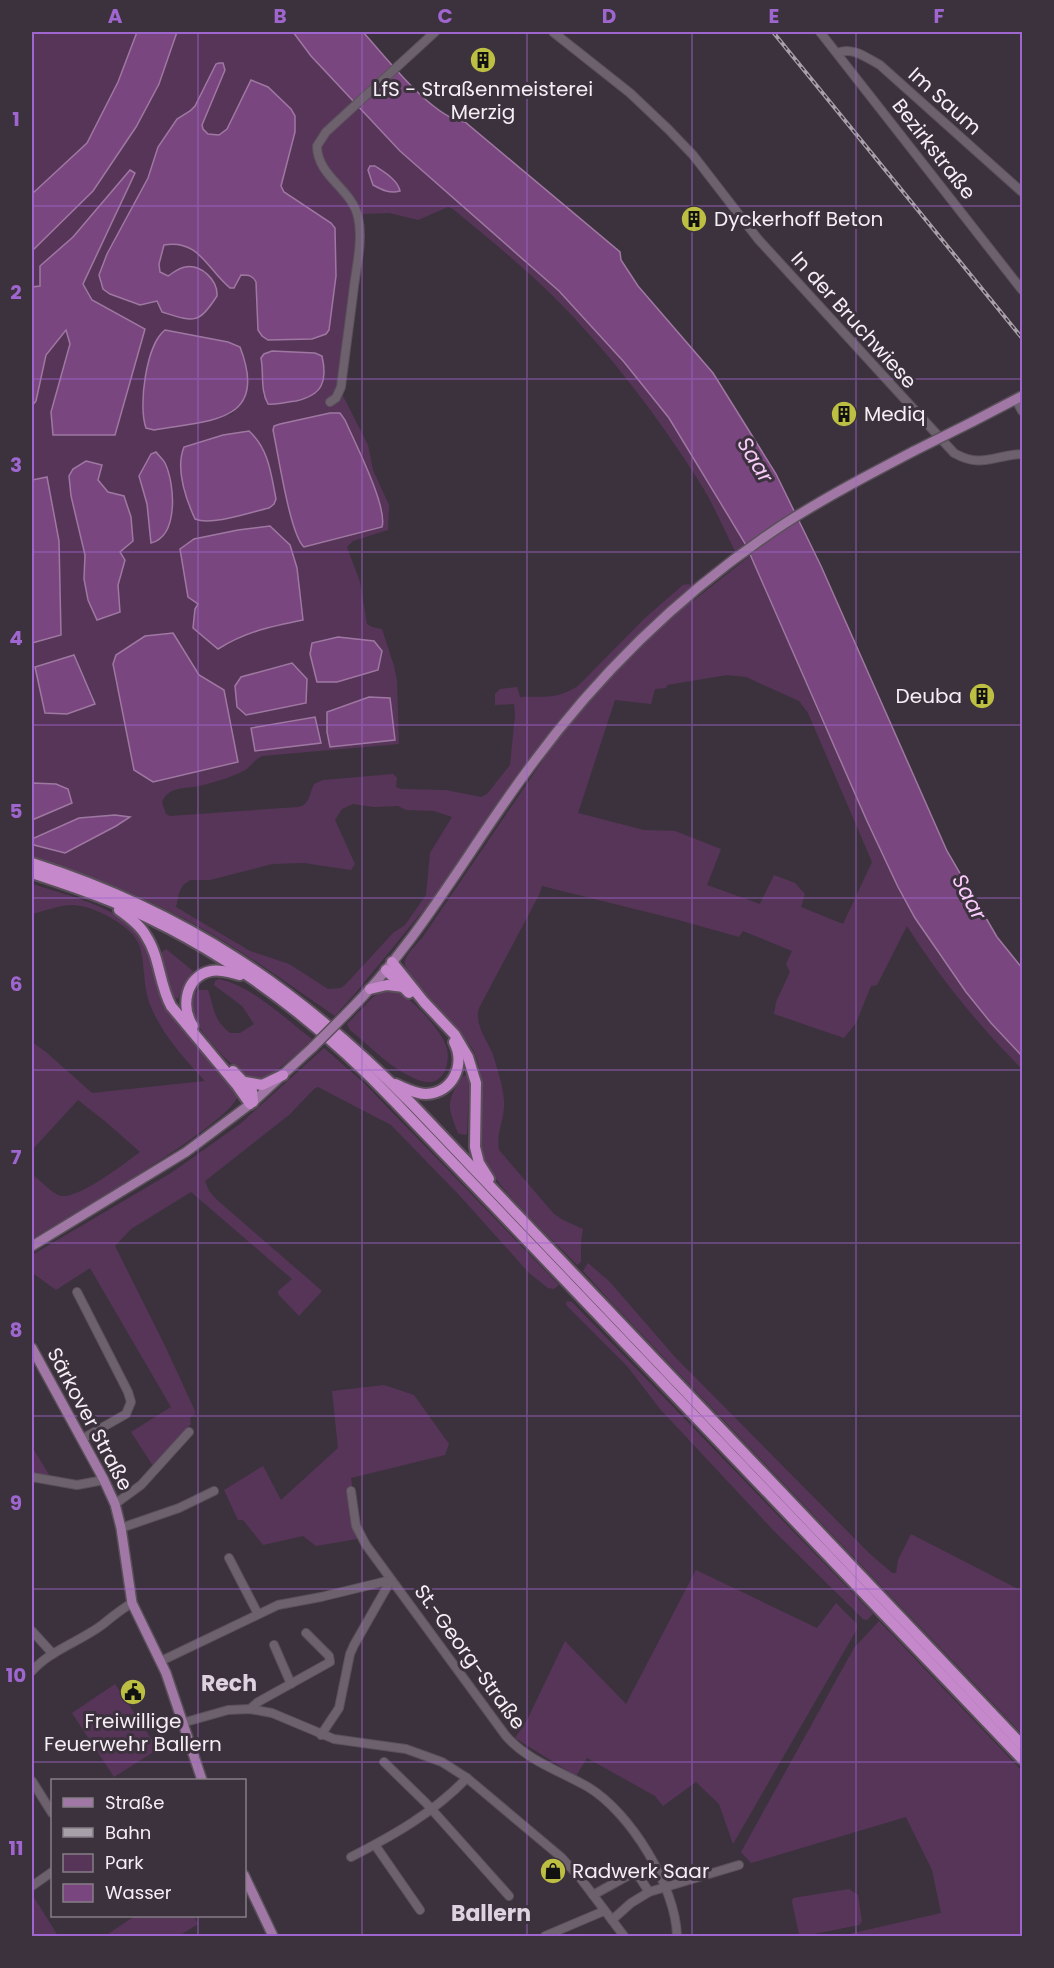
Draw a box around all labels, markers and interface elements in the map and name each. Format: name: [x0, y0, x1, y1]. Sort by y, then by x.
text: A: [108, 2, 123, 30]
text: B: [273, 2, 287, 30]
text: C: [437, 2, 453, 30]
text: D: [602, 2, 616, 30]
text: E: [769, 2, 779, 30]
text: F: [934, 2, 945, 30]
building icon: LfS - Straßenmeisterei Merzig: [468, 45, 498, 75]
street label: Im Saum: [902, 61, 988, 141]
place label: LfS - Straßenmeisterei Merzig: [373, 75, 593, 126]
street label: Bezirkstraße: [886, 93, 982, 205]
text: 1: [12, 105, 20, 133]
building icon: Dyckerhoff Beton: [679, 204, 709, 234]
place label: Dyckerhoff Beton: [714, 205, 883, 233]
street label: In der Bruchwiese: [785, 245, 923, 395]
text: 2: [10, 278, 22, 306]
building icon: Mediq: [829, 399, 859, 429]
place label: Mediq: [864, 400, 926, 428]
water label: Saar: [731, 432, 781, 489]
text: 3: [10, 451, 22, 479]
text: 4: [9, 624, 23, 652]
building icon: Deuba: [967, 681, 997, 711]
place label: Deuba: [896, 682, 962, 710]
text: 5: [10, 797, 23, 825]
water label: Saar: [945, 869, 994, 926]
text: 6: [10, 970, 22, 998]
text: 7: [11, 1143, 22, 1171]
text: 8: [10, 1316, 22, 1344]
street label: Särkover Straße: [40, 1343, 140, 1495]
text: 9: [10, 1489, 22, 1517]
street label: St.-Georg-Straße: [408, 1579, 532, 1735]
text: 10: [6, 1661, 26, 1689]
district label: Rech: [201, 1668, 257, 1699]
public building icon: Freiwillige Feuerwehr Ballern: [118, 1677, 148, 1707]
place label: Freiwillige Feuerwehr Ballern: [44, 1707, 222, 1758]
legend: [51, 1779, 246, 1917]
text: Straße: [105, 1790, 164, 1815]
text: Bahn: [105, 1820, 151, 1845]
text: 11: [8, 1834, 24, 1862]
text: Park: [105, 1850, 144, 1875]
shop icon: Radwerk Saar: [538, 1856, 568, 1886]
place label: Radwerk Saar: [572, 1857, 709, 1885]
text: Wasser: [105, 1880, 172, 1905]
district label: Ballern: [451, 1898, 531, 1929]

